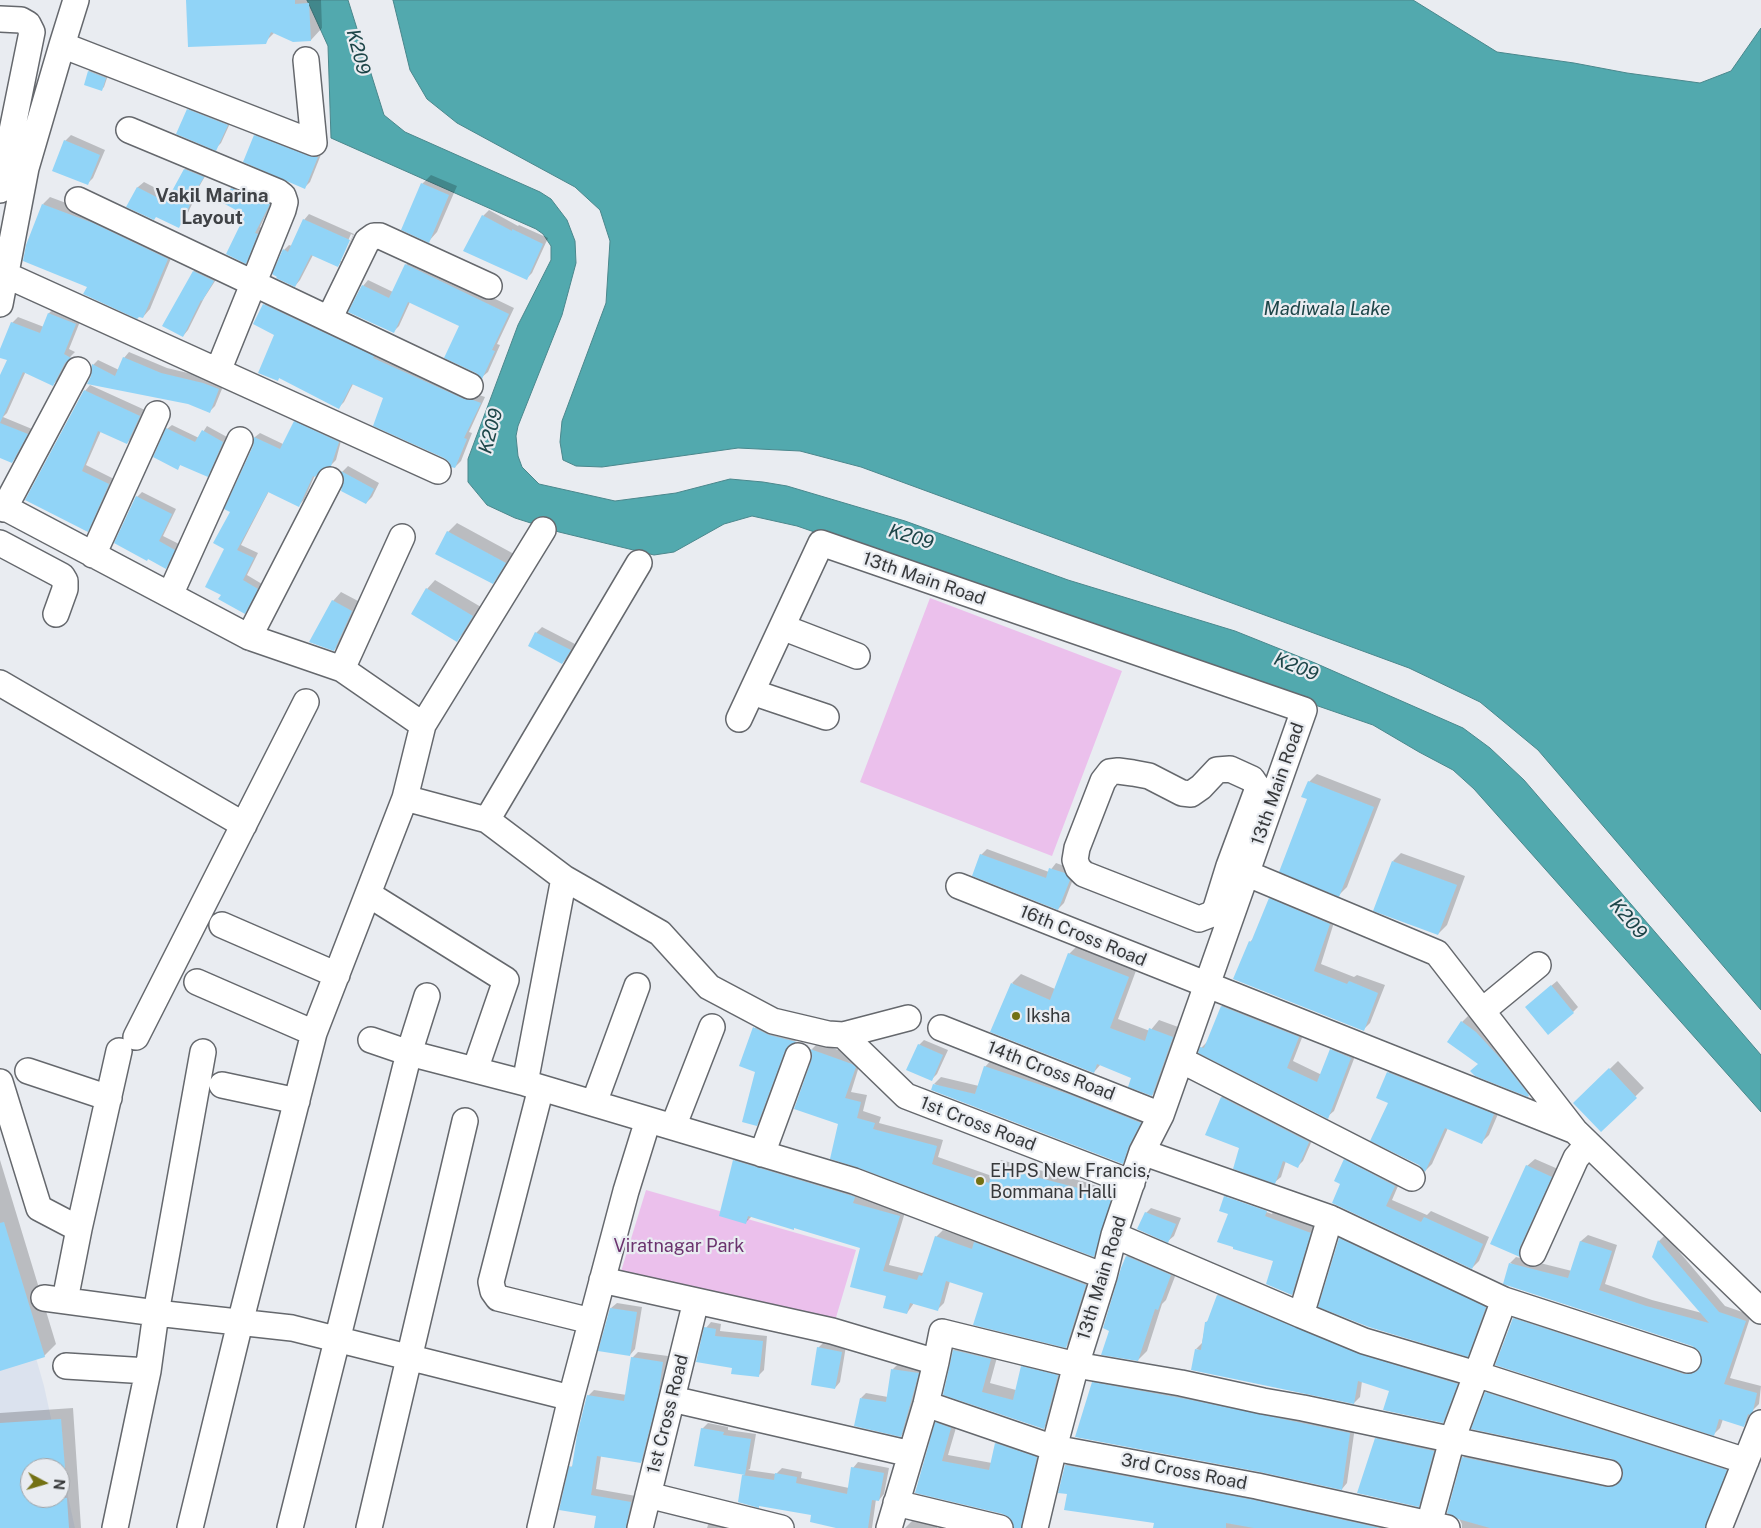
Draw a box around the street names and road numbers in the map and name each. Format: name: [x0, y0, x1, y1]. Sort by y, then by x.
street label: 13th Main Road: [860, 548, 988, 610]
street label: 13th Main Road: [1247, 720, 1309, 848]
street label: 16th Cross Road: [1016, 901, 1150, 971]
street label: 14th Cross Road: [984, 1037, 1118, 1105]
street label: 1st Cross Road: [917, 1092, 1039, 1156]
street label: 13th Main Road: [1073, 1214, 1131, 1342]
street label: 1st Cross Road: [643, 1352, 693, 1476]
street label: 3rd Cross Road: [1119, 1449, 1249, 1495]

